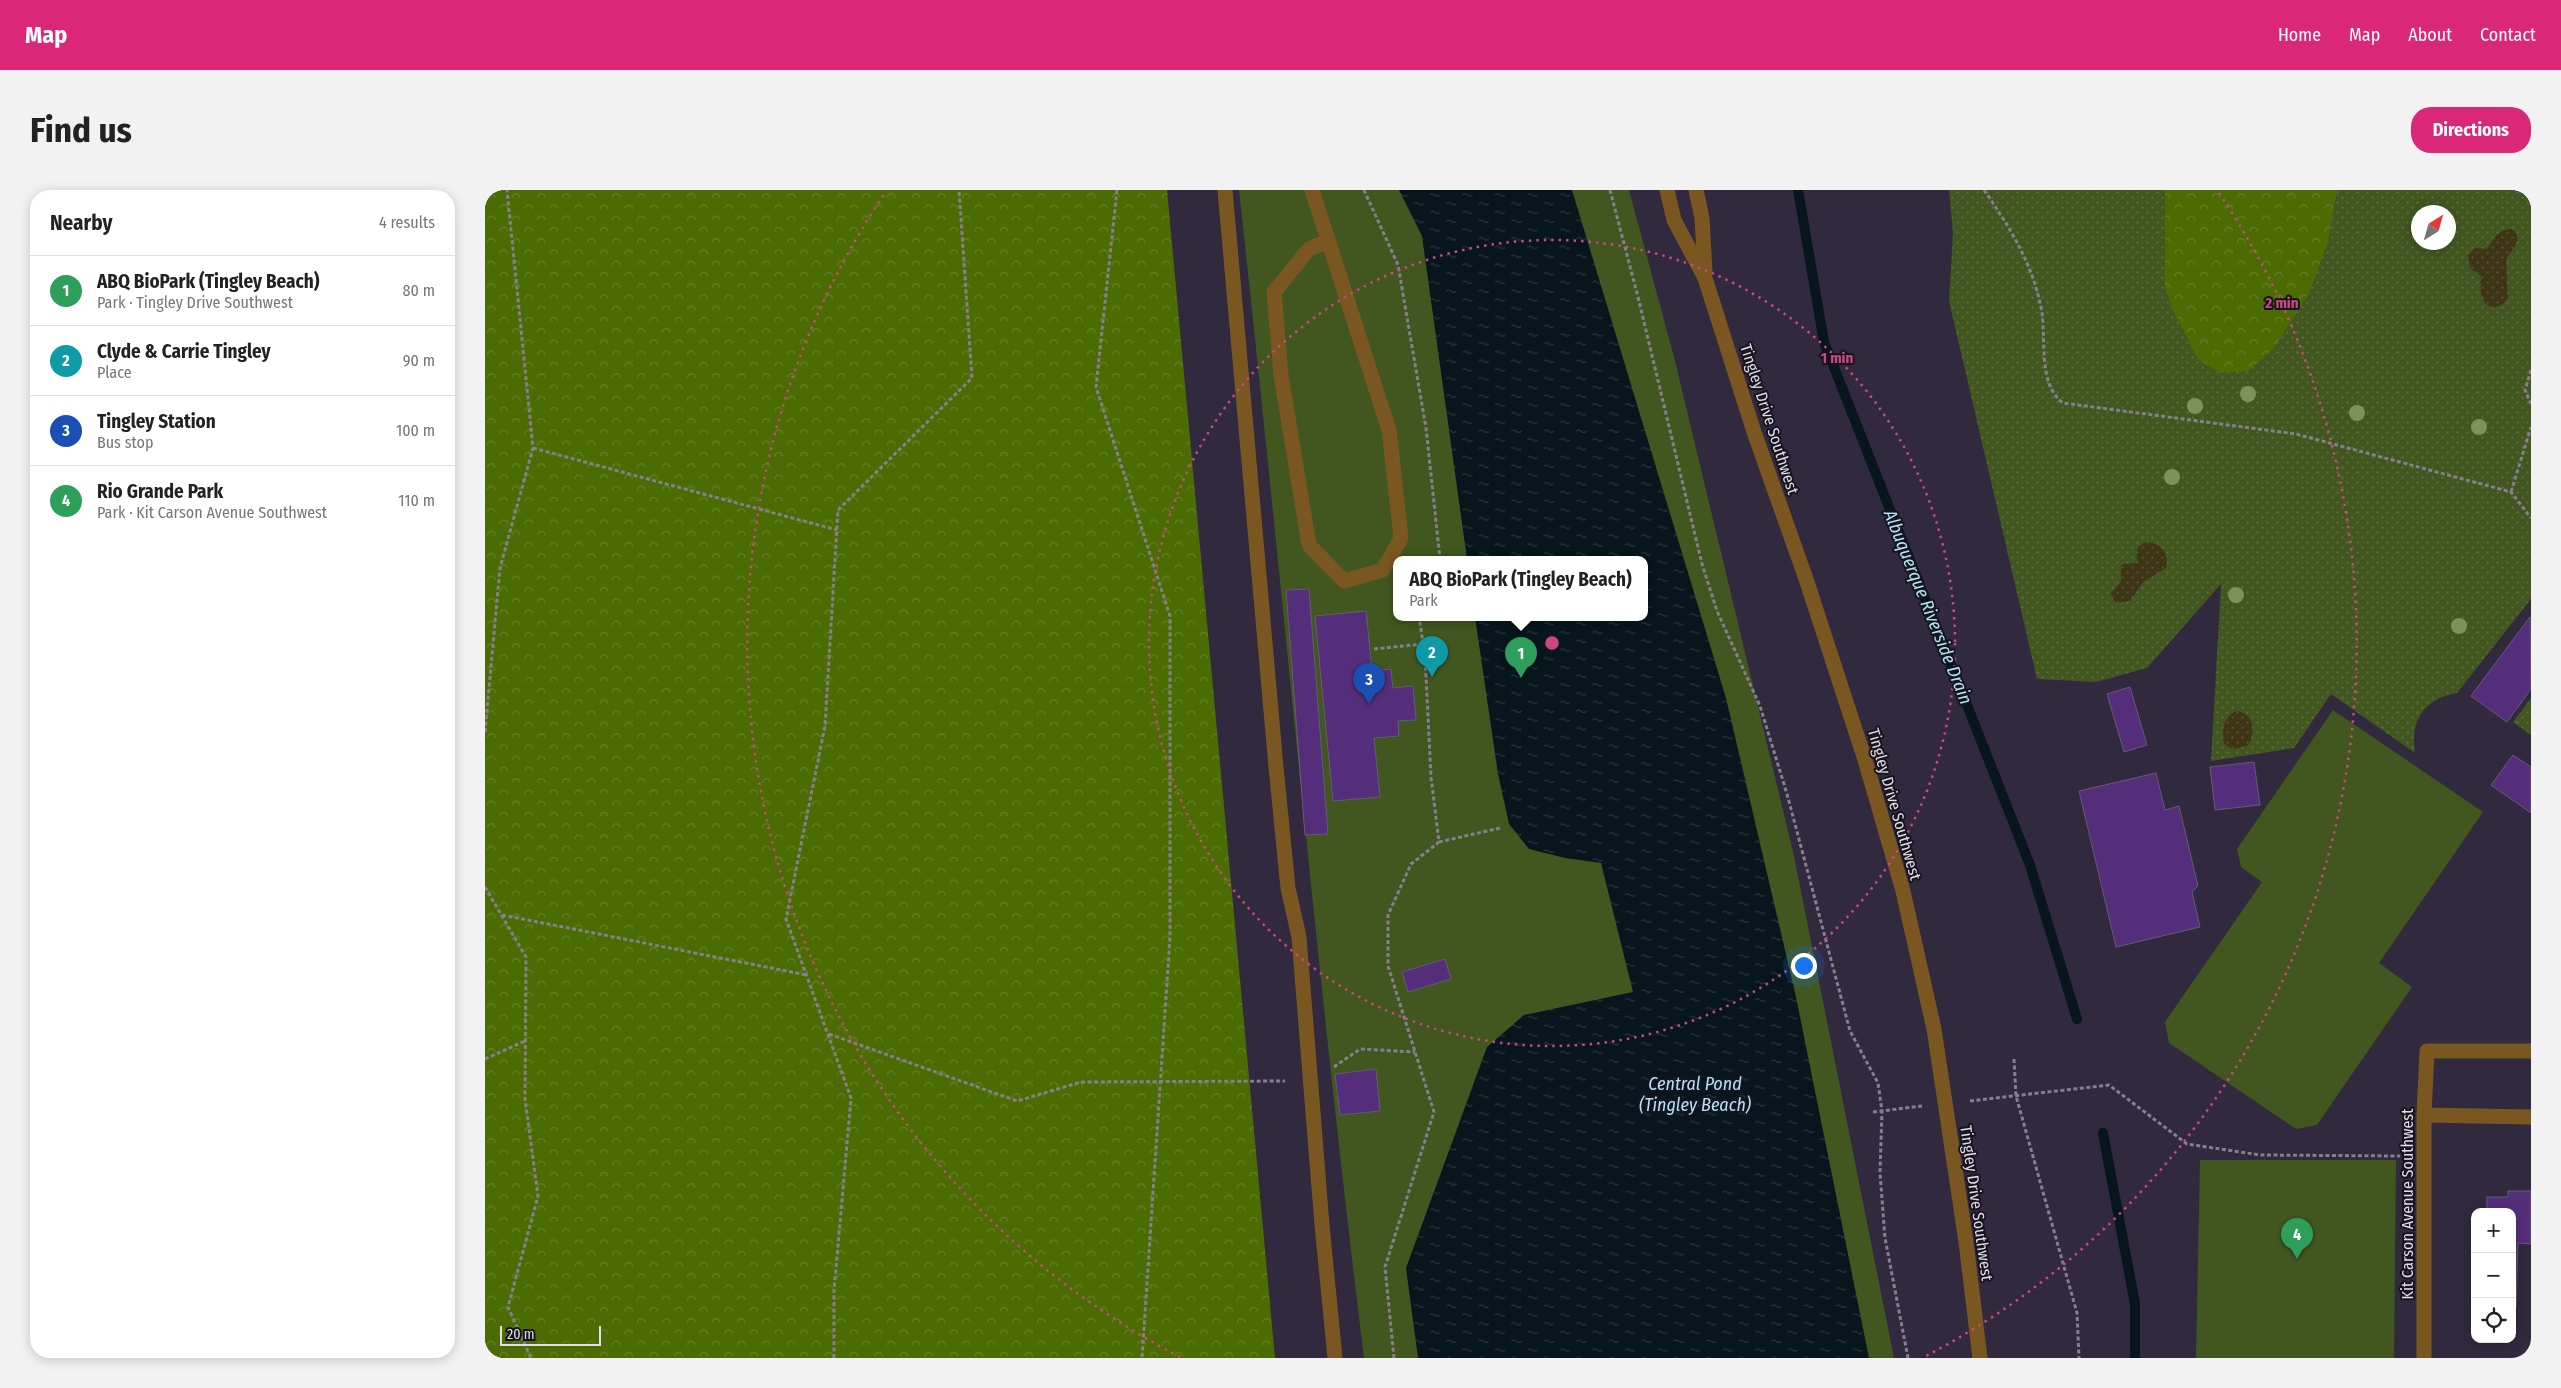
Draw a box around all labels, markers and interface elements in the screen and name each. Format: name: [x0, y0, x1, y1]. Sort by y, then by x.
text: Map: [25, 21, 67, 49]
text: Home: [2278, 24, 2321, 46]
text: Map: [2349, 24, 2380, 46]
text: About: [2408, 24, 2452, 46]
text: Contact: [2480, 24, 2536, 46]
button: Directions: [2411, 107, 2531, 153]
text: Find us: [30, 109, 132, 151]
north arrow: [2411, 205, 2456, 250]
text: Nearby: [50, 210, 112, 236]
text: 4 results: [379, 213, 435, 232]
text: ABQ BioPark (Tingley Beach): [97, 270, 319, 293]
text: 1: [63, 281, 69, 300]
text: 80 m: [403, 281, 435, 300]
text: Park · Tingley Drive Southwest: [97, 293, 293, 312]
text: 2 min: [2264, 294, 2299, 312]
text: Clyde & Carrie Tingley: [97, 340, 271, 363]
street label: Tingley Drive Southwest: [1736, 342, 1803, 497]
text: 1 min: [1821, 349, 1853, 367]
text: 2: [62, 351, 70, 370]
text: 90 m: [403, 351, 435, 370]
text: Place: [97, 363, 132, 382]
text: Tingley Station: [97, 410, 216, 433]
text: 3: [62, 421, 70, 440]
text: 100 m: [396, 421, 435, 440]
text: Bus stop: [97, 433, 153, 452]
text: Rio Grande Park: [97, 480, 223, 503]
text: 4: [62, 491, 70, 510]
text: 110 m: [398, 491, 435, 510]
text: Park · Kit Carson Avenue Southwest: [97, 503, 327, 522]
water label: Albuquerque Riverside Drain: [1878, 506, 1977, 707]
popup: [1393, 556, 1648, 621]
text: ABQ BioPark (Tingley Beach): [1409, 568, 1632, 591]
text: Park: [1409, 591, 1438, 610]
centre of rings: [1543, 634, 1561, 652]
pin: 2: [1416, 636, 1448, 677]
pin: 1: [1505, 637, 1537, 678]
pin: 3: [1353, 663, 1385, 704]
street label: Tingley Drive Southwest: [1864, 726, 1925, 883]
your location: [1791, 953, 1817, 979]
water label: Central Pond (Tingley Beach): [1639, 1073, 1751, 1116]
street label: Kit Carson Avenue Southwest: [2398, 1108, 2417, 1299]
street label: Tingley Drive Southwest: [1956, 1124, 1997, 1283]
map controls: [2471, 1208, 2516, 1343]
button: +: [2471, 1208, 2516, 1253]
pin: 4: [2281, 1218, 2313, 1259]
button: −: [2471, 1253, 2516, 1298]
button: locate: [2471, 1298, 2516, 1343]
scale bar: [500, 1323, 601, 1346]
text: 20 m: [507, 1326, 535, 1343]

